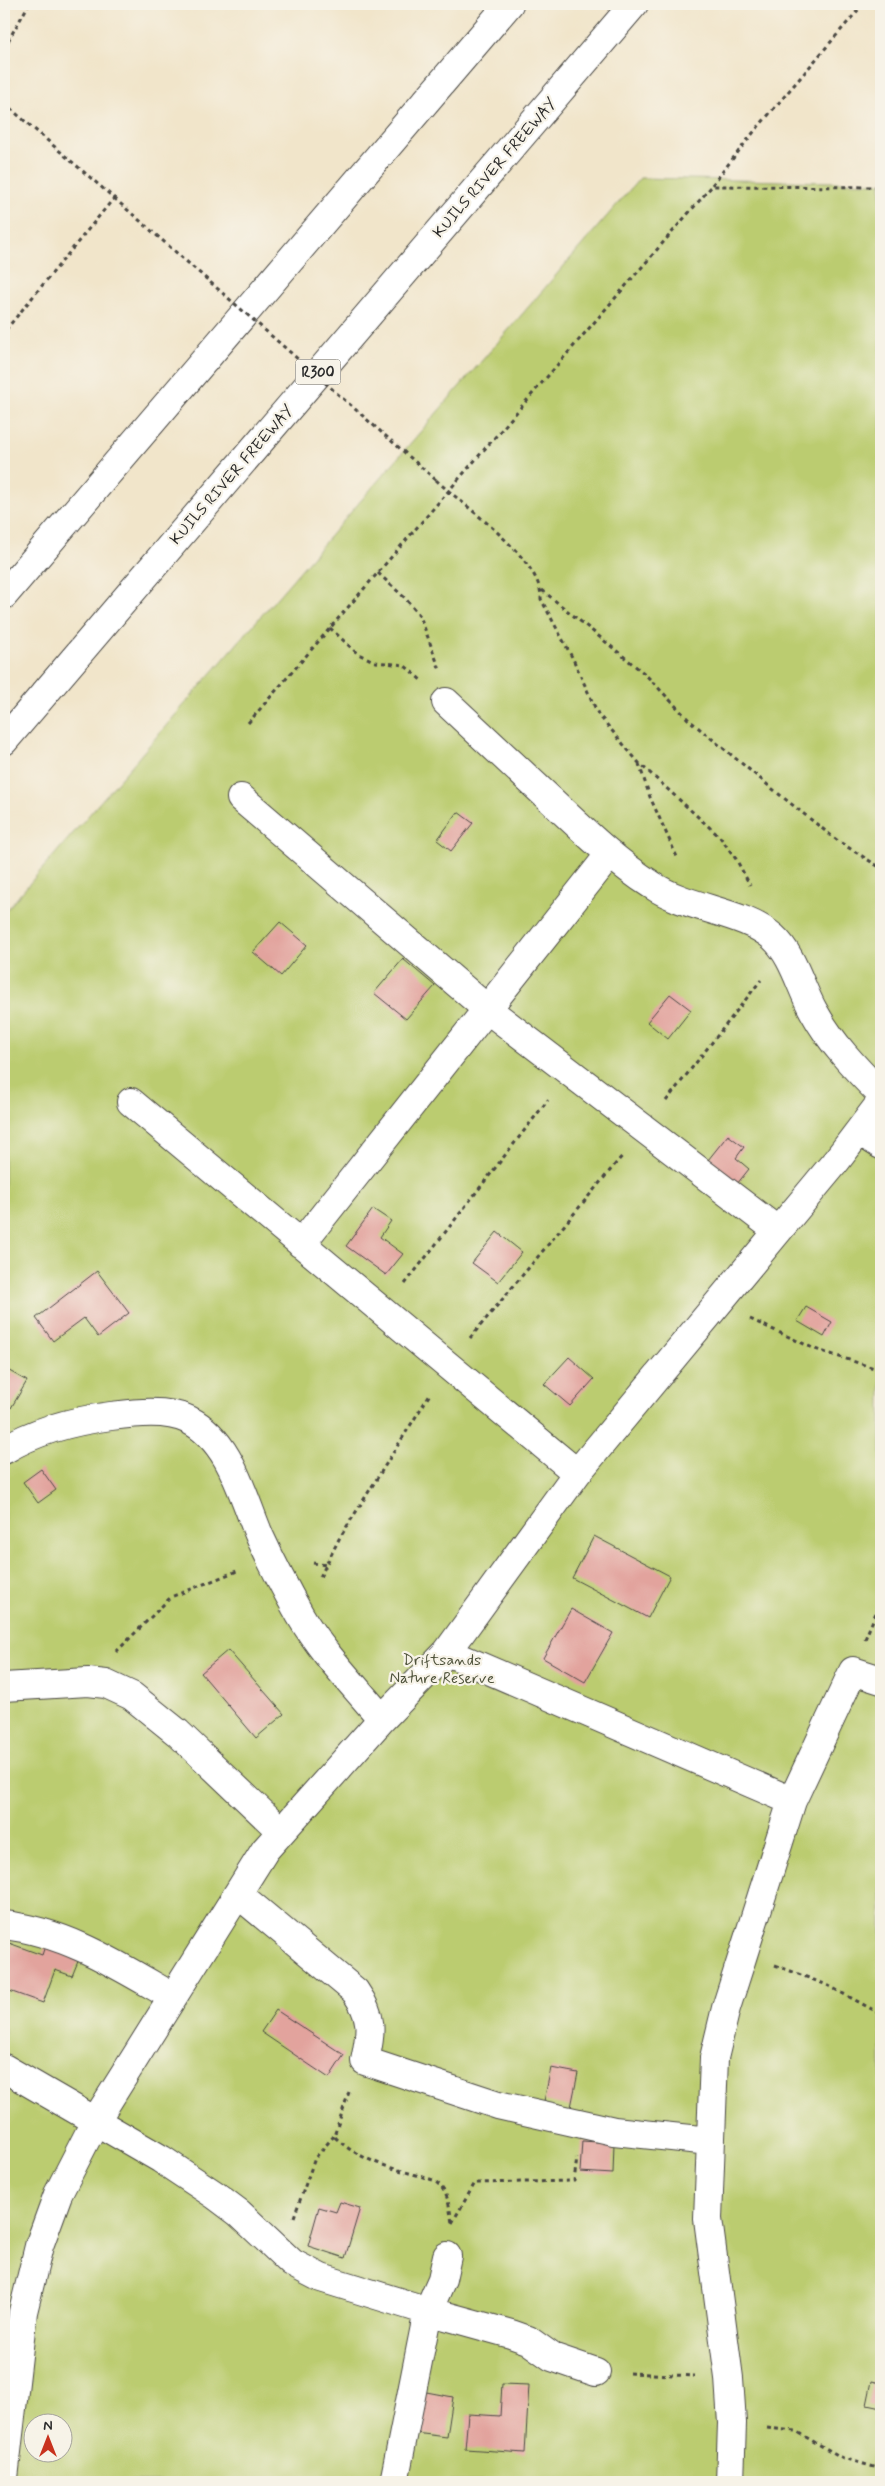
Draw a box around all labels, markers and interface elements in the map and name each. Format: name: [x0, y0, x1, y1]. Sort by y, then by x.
street label: KUILS RIVER FREEWAY: [428, 94, 562, 242]
road number: R300: [296, 360, 340, 384]
street label: KUILS RIVER FREEWAY: [165, 401, 299, 549]
park label: Driftsands Nature Reserve: [389, 1650, 495, 1689]
north arrow: [22, 2414, 72, 2464]
text: N: [43, 2417, 53, 2435]

